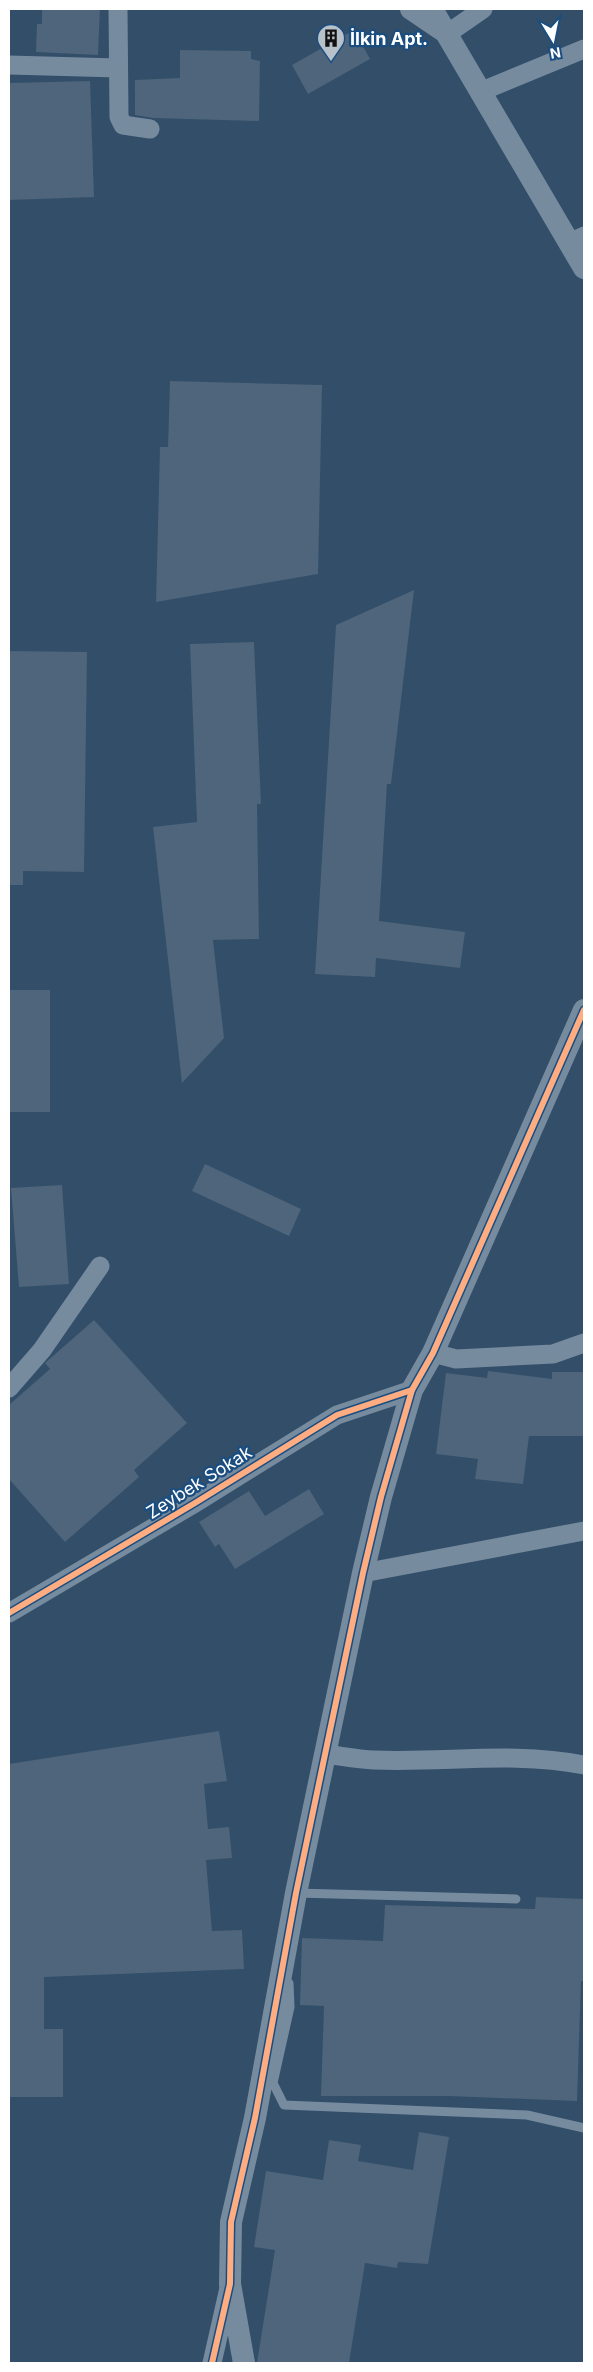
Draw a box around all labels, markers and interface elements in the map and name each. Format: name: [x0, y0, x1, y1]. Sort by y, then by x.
north arrow: [528, 15, 578, 65]
building icon: İlkin Apt.: [316, 23, 346, 62]
place label: İlkin Apt.: [350, 28, 428, 49]
text: N: [549, 44, 562, 63]
street label: Zeybek Sokak: [142, 1441, 256, 1523]

